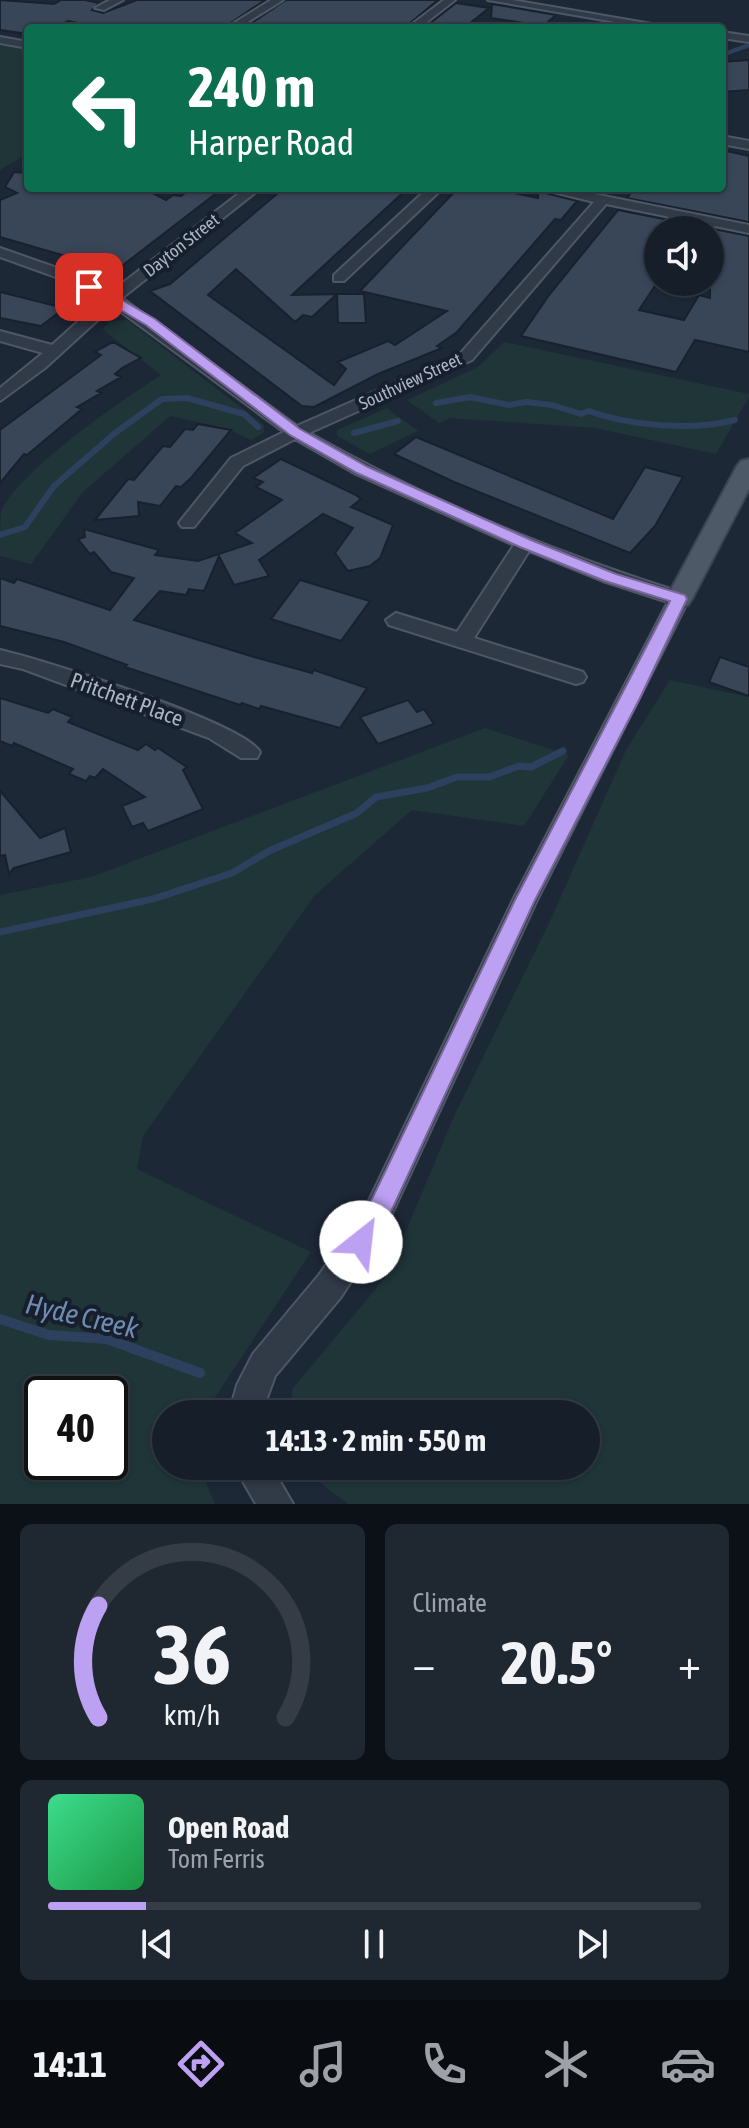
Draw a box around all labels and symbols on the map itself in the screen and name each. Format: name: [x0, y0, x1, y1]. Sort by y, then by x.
street label: Dayton Street: [139, 209, 223, 281]
pin: [55, 253, 123, 321]
street label: Southview Street: [355, 348, 465, 414]
street label: Pritchett Place: [67, 667, 187, 731]
position arrow: [319, 1200, 403, 1284]
water label: Hyde Creek: [23, 1288, 142, 1345]
speed limit sign: 40: [24, 1376, 128, 1480]

